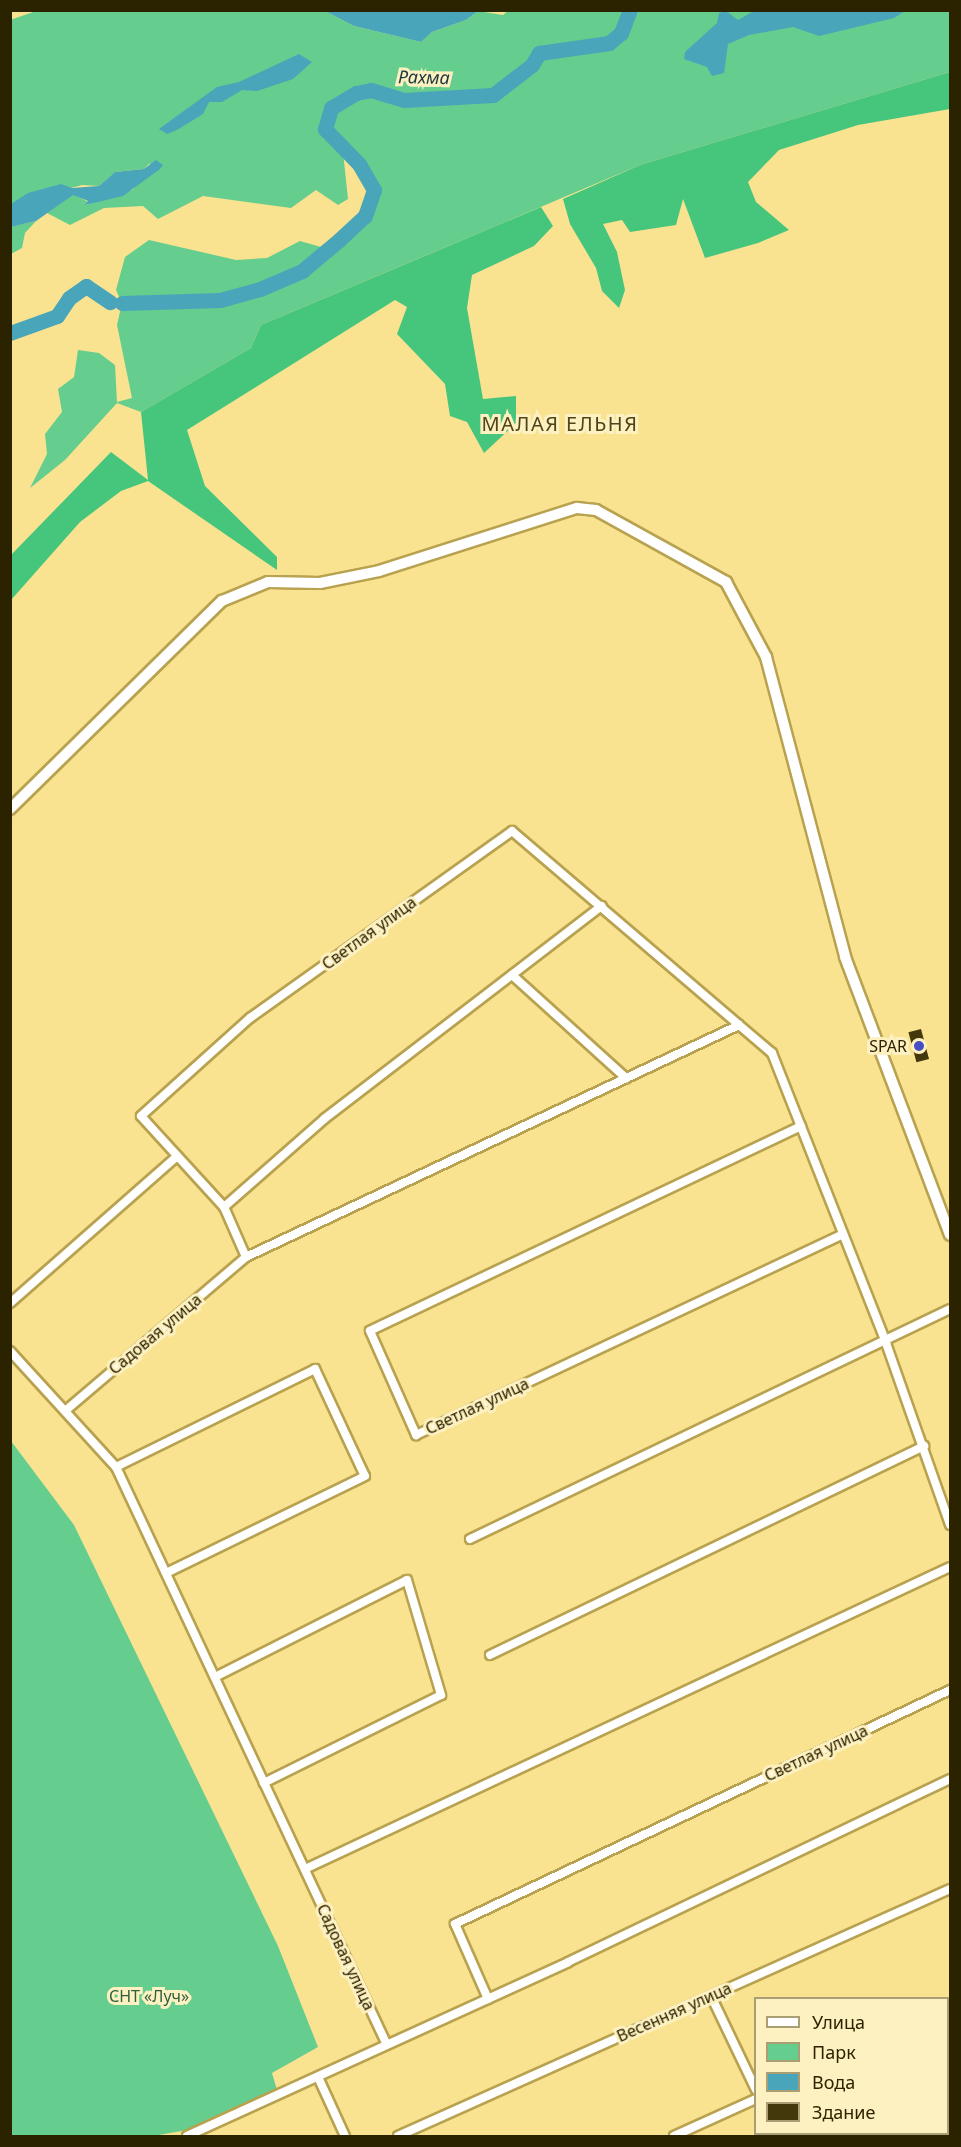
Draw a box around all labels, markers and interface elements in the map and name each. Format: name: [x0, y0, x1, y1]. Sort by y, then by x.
water label: Рахма: [398, 66, 450, 88]
district label: МАЛАЯ ЕЛЬНЯ: [482, 411, 638, 435]
street label: Светлая улица: [318, 892, 420, 974]
place label: SPAR: [869, 1036, 907, 1056]
marker: SPAR: [912, 1039, 926, 1053]
street label: Садовая улица: [105, 1290, 205, 1378]
street label: Светлая улица: [422, 1374, 532, 1438]
street label: Светлая улица: [761, 1721, 871, 1785]
street label: Садовая улица: [313, 1901, 379, 2013]
street label: Весенняя улица: [614, 1978, 734, 2046]
park label: СНТ «Луч»: [109, 1986, 189, 2006]
legend: [754, 1997, 949, 2135]
text: Улица: [812, 2010, 865, 2034]
text: Парк: [812, 2040, 856, 2064]
text: Вода: [812, 2070, 855, 2094]
text: Здание: [812, 2100, 875, 2124]

